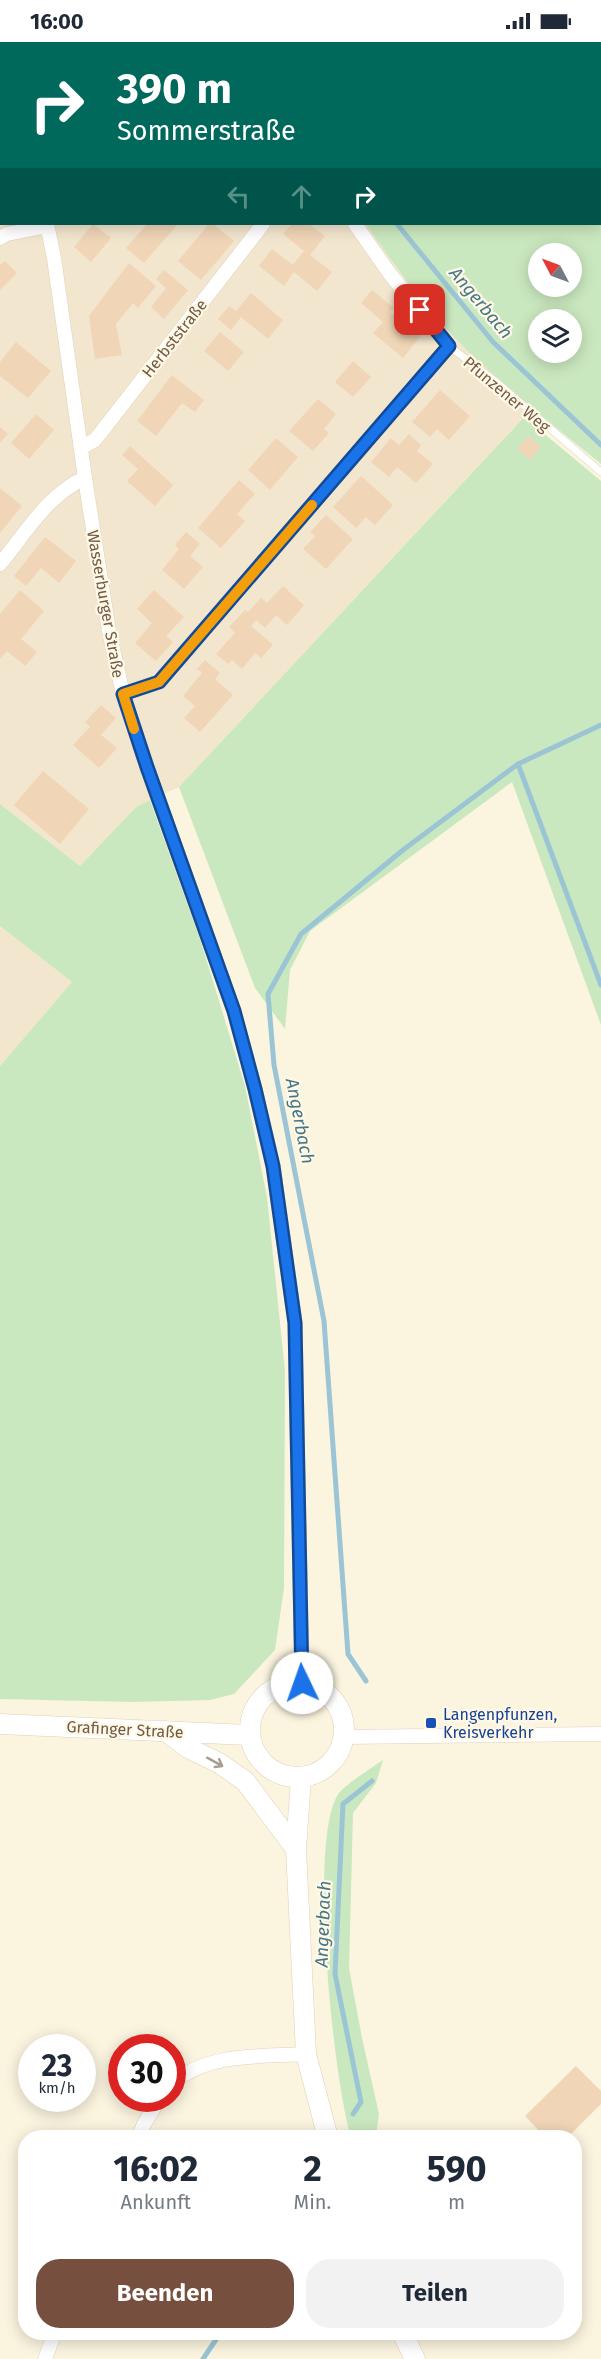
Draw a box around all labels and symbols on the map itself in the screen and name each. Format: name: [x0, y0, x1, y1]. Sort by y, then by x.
north arrow: [528, 243, 582, 297]
water label: Angerbach: [444, 262, 517, 343]
pin: [394, 284, 445, 335]
street label: Herbststraße: [138, 295, 211, 381]
street label: Pfunzener Weg: [459, 353, 554, 437]
street label: Wasserburger Straße: [83, 529, 128, 680]
water label: Angerbach: [281, 1075, 319, 1166]
position arrow: [270, 1651, 334, 1715]
place label: Langenpfunzen, Kreisverkehr: [443, 1705, 558, 1742]
marker: Langenpfunzen, Kreisverkehr: [424, 1716, 438, 1730]
street label: Grafinger Straße: [66, 1717, 184, 1742]
one-way arrow: [206, 1756, 223, 1768]
water label: Angerbach: [310, 1880, 336, 1969]
speed limit sign: 30: [108, 2034, 186, 2112]

